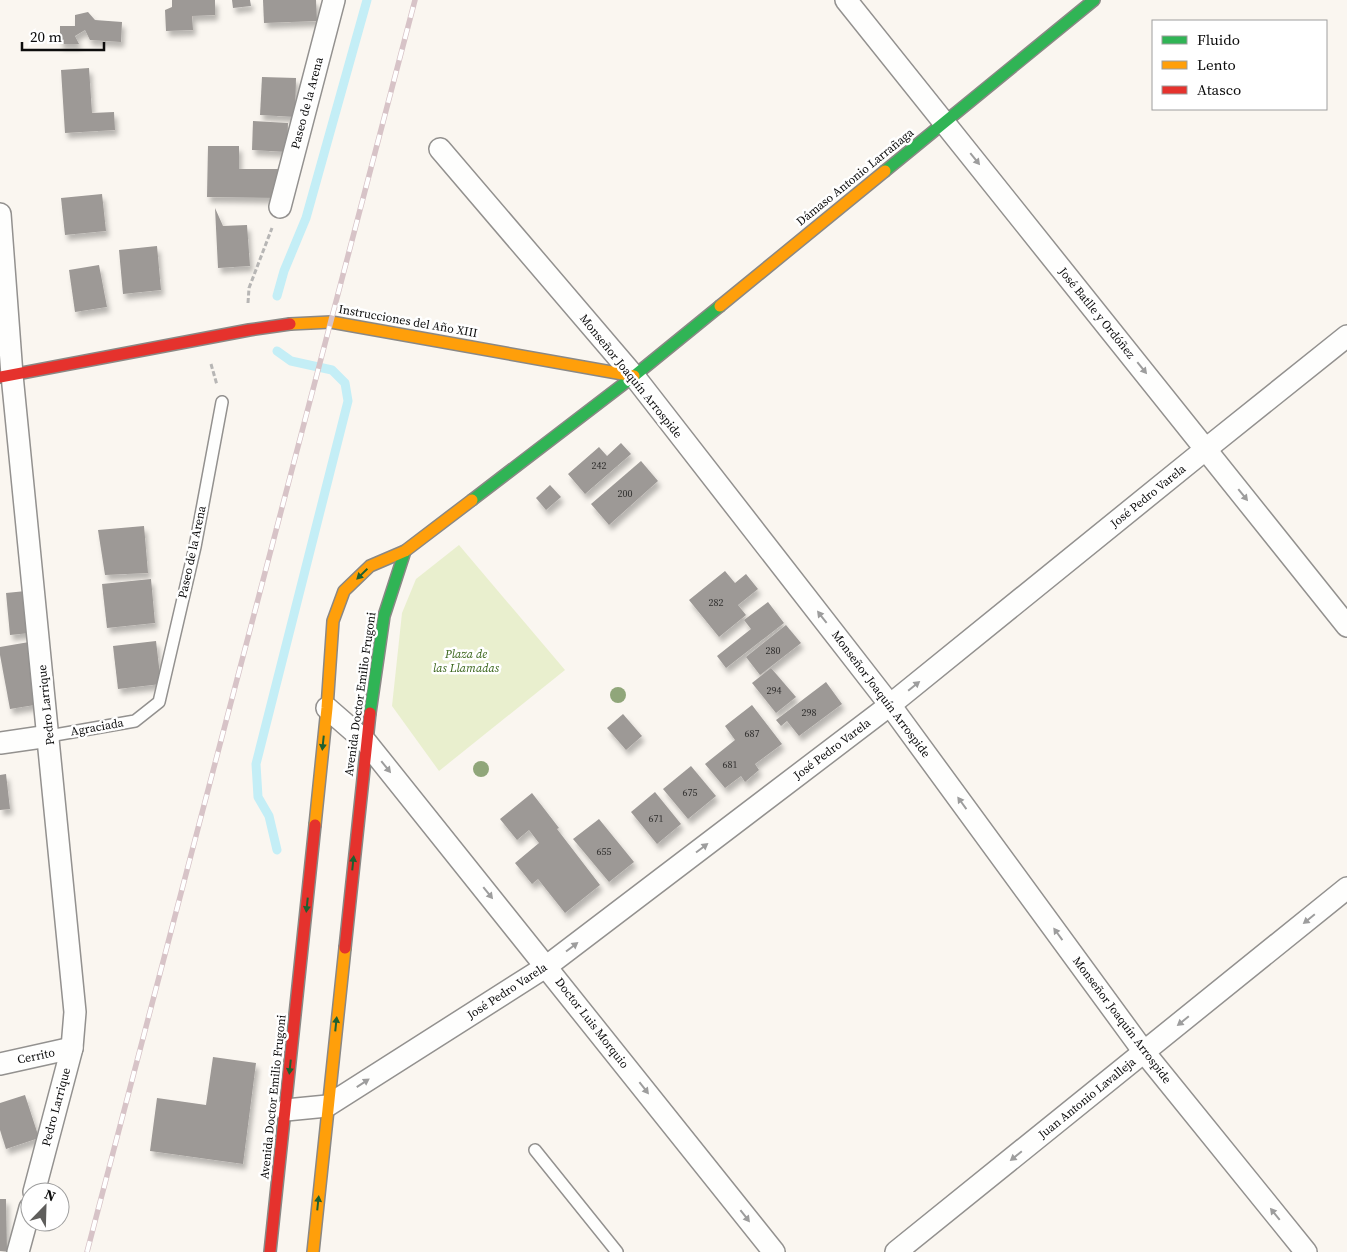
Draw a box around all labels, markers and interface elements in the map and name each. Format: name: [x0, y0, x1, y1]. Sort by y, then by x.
scale bar: [22, 20, 105, 52]
legend: [1152, 20, 1327, 110]
text: 20 m: [30, 26, 62, 47]
text: Fluido: [1197, 29, 1240, 50]
street label: Paseo de la Arena: [287, 54, 327, 151]
text: Lento: [1197, 54, 1236, 75]
text: Atasco: [1197, 79, 1241, 100]
street label: Dámaso Antonio Larrañaga: [793, 124, 918, 229]
one-way arrow: [969, 153, 980, 166]
street label: José Batlle y Ordóñez: [1055, 263, 1139, 362]
street label: Instrucciones del Año XIII: [337, 301, 479, 341]
street label: Monseñor Joaquín Arrospide: [576, 311, 686, 441]
one-way arrow: [1136, 362, 1147, 375]
house number: 242: [592, 459, 607, 472]
street label: José Pedro Varela: [1106, 460, 1190, 532]
house number: 200: [618, 487, 633, 500]
one-way arrow: [1238, 489, 1249, 502]
street label: Paseo de la Arena: [174, 503, 210, 600]
one-way arrow: [357, 568, 369, 580]
house number: 282: [709, 596, 724, 609]
street label: Avenida Doctor Emilio Frugoni: [341, 611, 379, 777]
one-way arrow: [816, 611, 827, 624]
street label: Monseñor Joaquín Arrospide: [828, 627, 934, 761]
house number: 280: [766, 644, 781, 657]
park label: Plaza de las Llamadas: [433, 646, 500, 676]
street label: Pedro Larrique: [34, 664, 58, 746]
one-way arrow: [907, 680, 920, 691]
house number: 294: [767, 684, 782, 697]
house number: 298: [802, 706, 817, 719]
street label: Agraciada: [69, 714, 126, 740]
street label: José Pedro Varela: [789, 714, 874, 784]
house number: 687: [745, 727, 760, 740]
one-way arrow: [319, 736, 327, 752]
house number: 681: [723, 758, 738, 771]
one-way arrow: [380, 760, 391, 773]
house number: 675: [683, 786, 698, 799]
one-way arrow: [956, 797, 967, 810]
house number: 671: [649, 812, 664, 825]
one-way arrow: [695, 843, 708, 854]
house number: 655: [597, 845, 612, 858]
one-way arrow: [349, 855, 357, 871]
one-way arrow: [482, 886, 493, 899]
one-way arrow: [303, 897, 311, 913]
one-way arrow: [1303, 913, 1316, 924]
one-way arrow: [1053, 927, 1063, 941]
one-way arrow: [565, 941, 578, 952]
street label: Monseñor Joaquín Arrospide: [1069, 953, 1175, 1087]
street label: José Pedro Varela: [463, 959, 551, 1023]
street label: Doctor Luis Morquio: [552, 974, 633, 1072]
street label: Avenida Doctor Emilio Frugoni: [256, 1014, 290, 1180]
one-way arrow: [1177, 1015, 1190, 1026]
one-way arrow: [332, 1016, 340, 1032]
street label: Cerrito: [16, 1044, 57, 1068]
street label: Juan Antonio Lavalleja: [1034, 1053, 1140, 1143]
one-way arrow: [286, 1059, 294, 1075]
street label: Pedro Larrique: [38, 1066, 74, 1148]
one-way arrow: [356, 1079, 370, 1088]
one-way arrow: [639, 1081, 649, 1095]
one-way arrow: [1009, 1150, 1022, 1161]
north arrow: [20, 1182, 70, 1232]
text: N: [41, 1184, 59, 1206]
one-way arrow: [314, 1195, 322, 1211]
one-way arrow: [1270, 1208, 1281, 1221]
one-way arrow: [740, 1209, 751, 1222]

